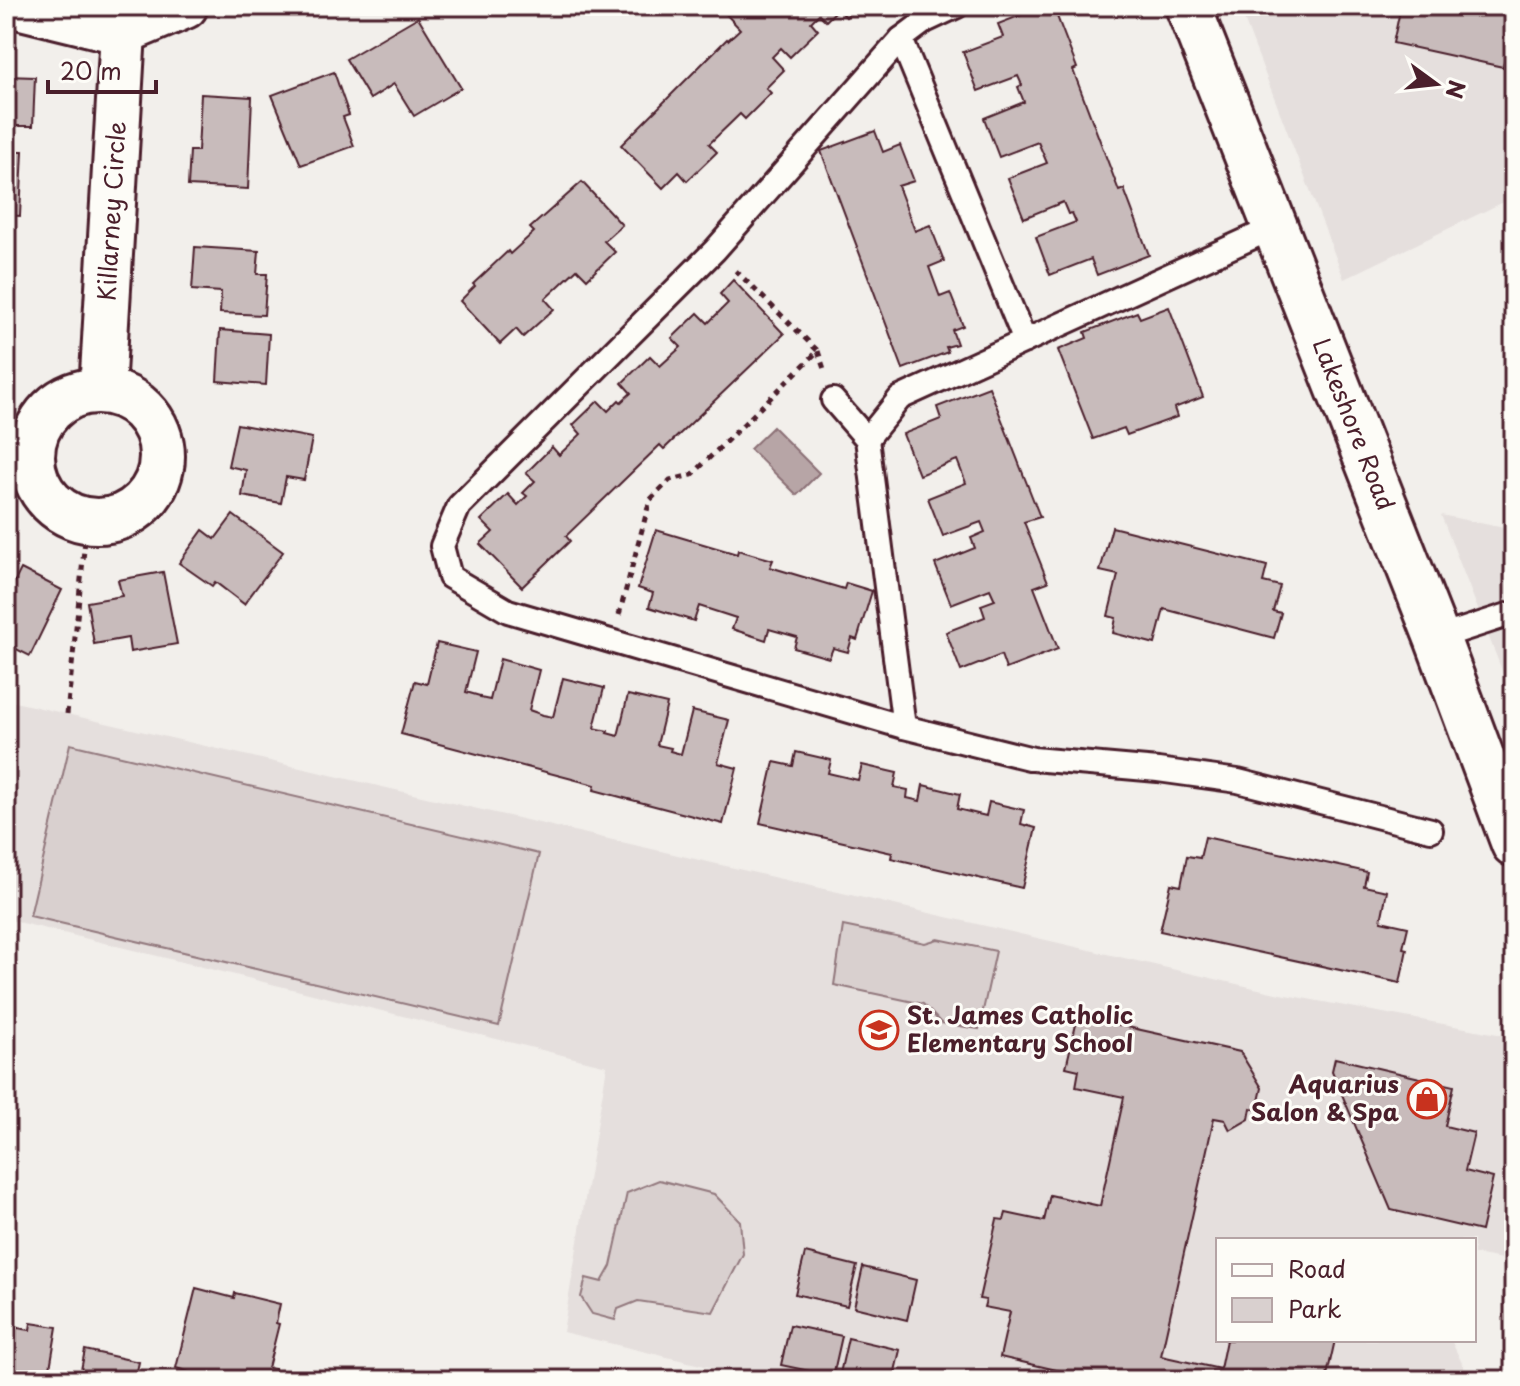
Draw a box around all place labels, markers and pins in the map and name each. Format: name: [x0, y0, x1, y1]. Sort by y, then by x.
place label: St. James Catholic Elementary School: [907, 996, 1133, 1060]
school or university icon: St. James Catholic Elementary School: [858, 1009, 900, 1051]
place label: Aquarius Salon & Spa: [1251, 1065, 1400, 1129]
shop icon: Aquarius Salon & Spa: [1406, 1078, 1448, 1120]

